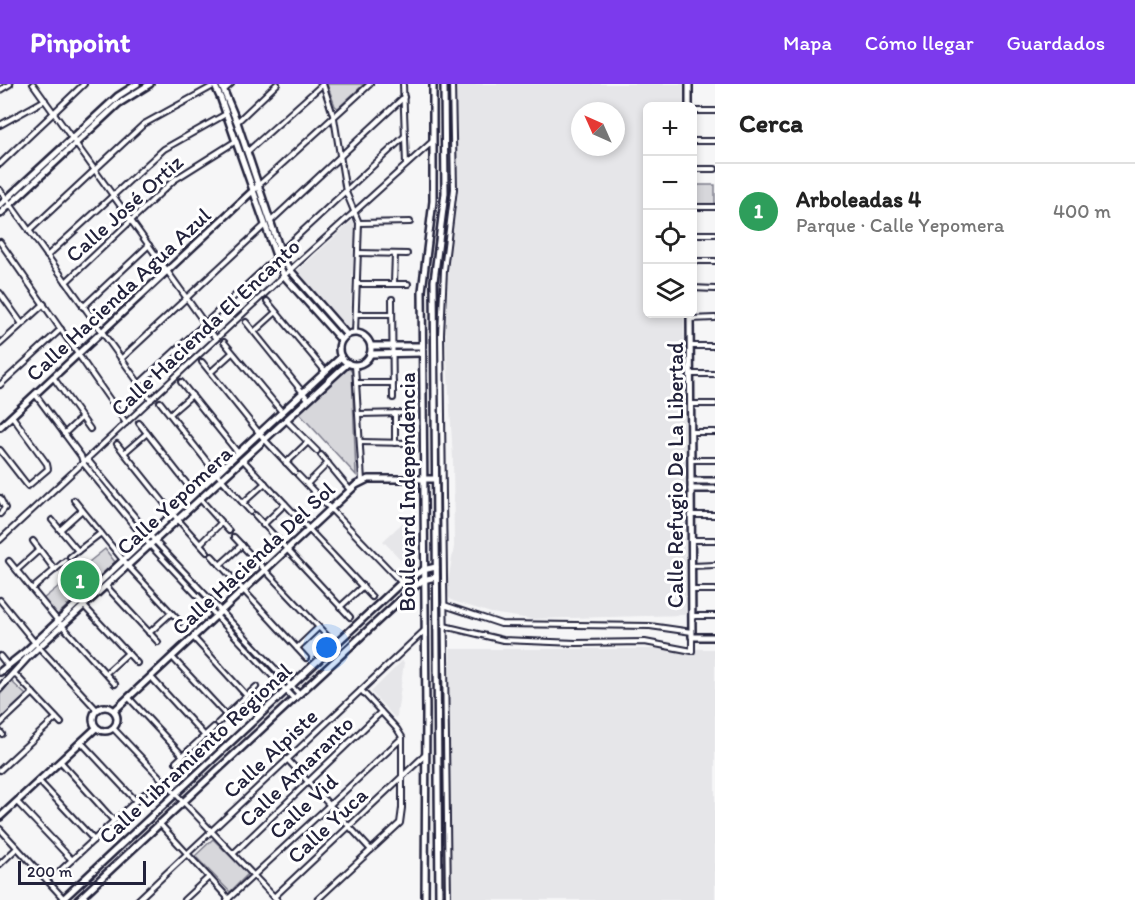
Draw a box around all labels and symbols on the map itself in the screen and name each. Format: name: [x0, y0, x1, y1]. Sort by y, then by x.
north arrow: [571, 102, 625, 156]
street label: Calle José Ortiz: [60, 149, 189, 268]
street label: Calle Hacienda Agua Azul: [20, 202, 216, 387]
street label: Calle Hacienda El Encanto: [105, 233, 305, 422]
street label: Calle Refugio De La Libertad: [662, 342, 689, 608]
street label: Boulevard Independencia: [394, 372, 421, 612]
street label: Calle Yepomera: [111, 440, 238, 561]
street label: Calle Hacienda Del Sol: [166, 476, 340, 641]
pin: 1: [60, 558, 100, 602]
your location: [312, 633, 341, 662]
street label: Calle Libramiento Regional: [93, 657, 297, 850]
street label: Calle Alpiste: [217, 703, 323, 804]
street label: Calle Amaranto: [233, 710, 359, 833]
street label: Calle Vid: [263, 768, 343, 845]
street label: Calle Yuca: [282, 781, 374, 869]
scale bar: [18, 858, 146, 886]

